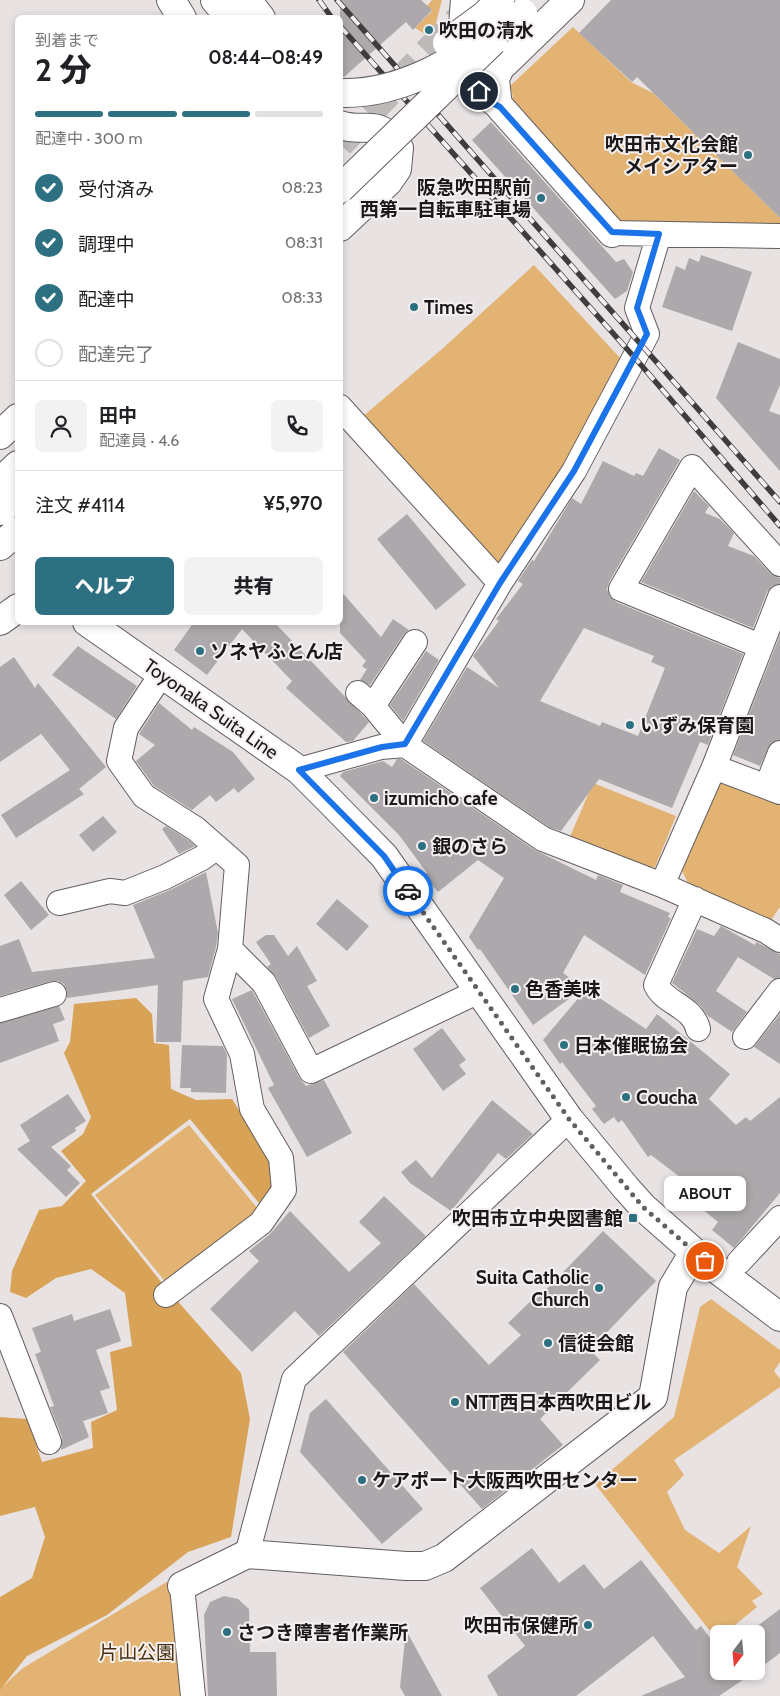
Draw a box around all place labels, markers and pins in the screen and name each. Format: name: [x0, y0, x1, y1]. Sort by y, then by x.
place label: 吹田の清水: [439, 19, 534, 42]
marker: 吹田の清水: [423, 24, 435, 36]
pin: [458, 70, 500, 112]
place label: 吹田市文化会館 メイシアター: [605, 133, 738, 178]
marker: 吹田市文化会館 メイシアター: [742, 149, 754, 161]
place label: 阪急吹田駅前 西第一自転車駐車場: [360, 176, 531, 221]
marker: 阪急吹田駅前 西第一自転車駐車場: [535, 192, 547, 204]
place label: Times: [424, 296, 473, 319]
marker: Times: [408, 301, 420, 313]
place label: ソネヤふとん店: [210, 640, 343, 663]
marker: ソネヤふとん店: [194, 645, 206, 657]
place label: いずみ保育園: [640, 714, 754, 737]
marker: いずみ保育園: [624, 719, 636, 731]
place label: izumicho cafe: [384, 787, 498, 810]
marker: izumicho cafe: [368, 792, 380, 804]
place label: 銀のさら: [432, 835, 508, 858]
marker: 銀のさら: [416, 840, 428, 852]
place label: 色香美味: [525, 978, 601, 1001]
marker: 色香美味: [509, 983, 521, 995]
place label: 日本催眠協会: [574, 1034, 688, 1057]
marker: 日本催眠協会: [558, 1039, 570, 1051]
place label: Coucha: [636, 1086, 698, 1109]
marker: Coucha: [620, 1091, 632, 1103]
callout: ABOUT: [664, 1176, 746, 1211]
place label: 吹田市立中央図書館: [452, 1207, 623, 1230]
marker: 吹田市立中央図書館: [627, 1212, 639, 1224]
pin: [684, 1240, 726, 1282]
place label: Suita Catholic Church: [476, 1266, 589, 1311]
marker: Suita Catholic Church: [593, 1282, 605, 1294]
place label: 信徒会館: [558, 1332, 634, 1355]
marker: 信徒会館: [542, 1337, 554, 1349]
place label: NTT西日本西吹田ビル: [465, 1391, 652, 1414]
marker: NTT西日本西吹田ビル: [449, 1396, 461, 1408]
place label: ケアポート大阪西吹田センター: [372, 1469, 638, 1492]
marker: ケアポート大阪西吹田センター: [356, 1474, 368, 1486]
place label: 吹田市保健所: [464, 1614, 578, 1637]
marker: 吹田市保健所: [582, 1619, 594, 1631]
place label: さつき障害者作業所: [237, 1621, 408, 1644]
marker: さつき障害者作業所: [221, 1626, 233, 1638]

